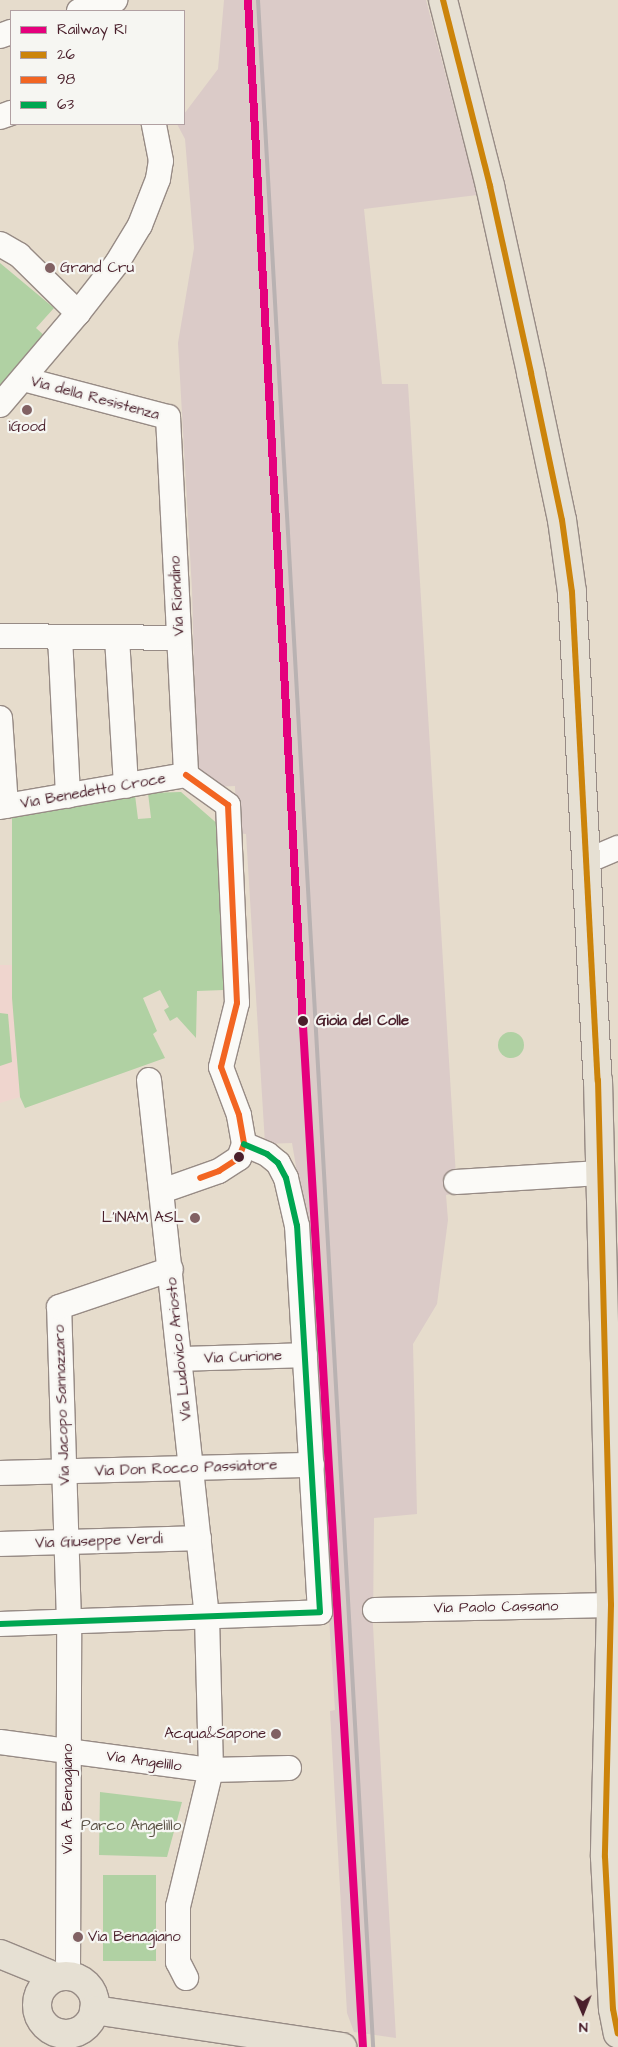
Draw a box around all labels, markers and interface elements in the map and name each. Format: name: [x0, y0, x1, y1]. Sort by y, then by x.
legend: [10, 10, 185, 125]
text: Railway R1: [57, 19, 127, 40]
text: 26: [57, 44, 75, 65]
text: 98: [57, 69, 75, 90]
text: 63: [57, 94, 74, 115]
place label: Grand Cru: [60, 259, 134, 277]
marker: Grand Cru: [44, 262, 56, 274]
street label: Via della Resistenza: [29, 372, 161, 424]
marker: iGood: [21, 404, 33, 416]
place label: iGood: [8, 418, 46, 436]
street label: Via Riondino: [166, 556, 188, 636]
street label: Via Benedetto Croce: [19, 769, 167, 813]
marker: Gioia del Colle: [294, 1012, 312, 1030]
place label: Gioia del Colle: [316, 1012, 409, 1030]
unlabelled marker: [234, 1152, 244, 1162]
place label: L'INAM ASL: [102, 1209, 184, 1227]
marker: L'INAM ASL: [188, 1211, 202, 1225]
street label: Via Ludovico Ariosto: [163, 1276, 195, 1422]
street label: Via Jacopo Sannazzaro: [50, 1324, 74, 1486]
street label: Via Curione: [204, 1347, 282, 1367]
street label: Via Don Rocco Passiatore: [94, 1456, 278, 1480]
street label: Via Giuseppe Verdi: [35, 1530, 163, 1552]
street label: Via Paolo Cassano: [434, 1597, 558, 1617]
place label: Acqua&Sapone: [164, 1725, 266, 1743]
marker: Acqua&Sapone: [270, 1728, 282, 1740]
street label: Via A. Benagiano: [59, 1744, 77, 1854]
street label: Via Angelillo: [105, 1747, 183, 1775]
park label: Parco Angelillo: [81, 1817, 181, 1835]
place label: Via Benagiano: [88, 1928, 181, 1946]
marker: Via Benagiano: [72, 1931, 84, 1943]
north arrow: [558, 1987, 608, 2037]
text: N: [579, 2017, 588, 2037]

